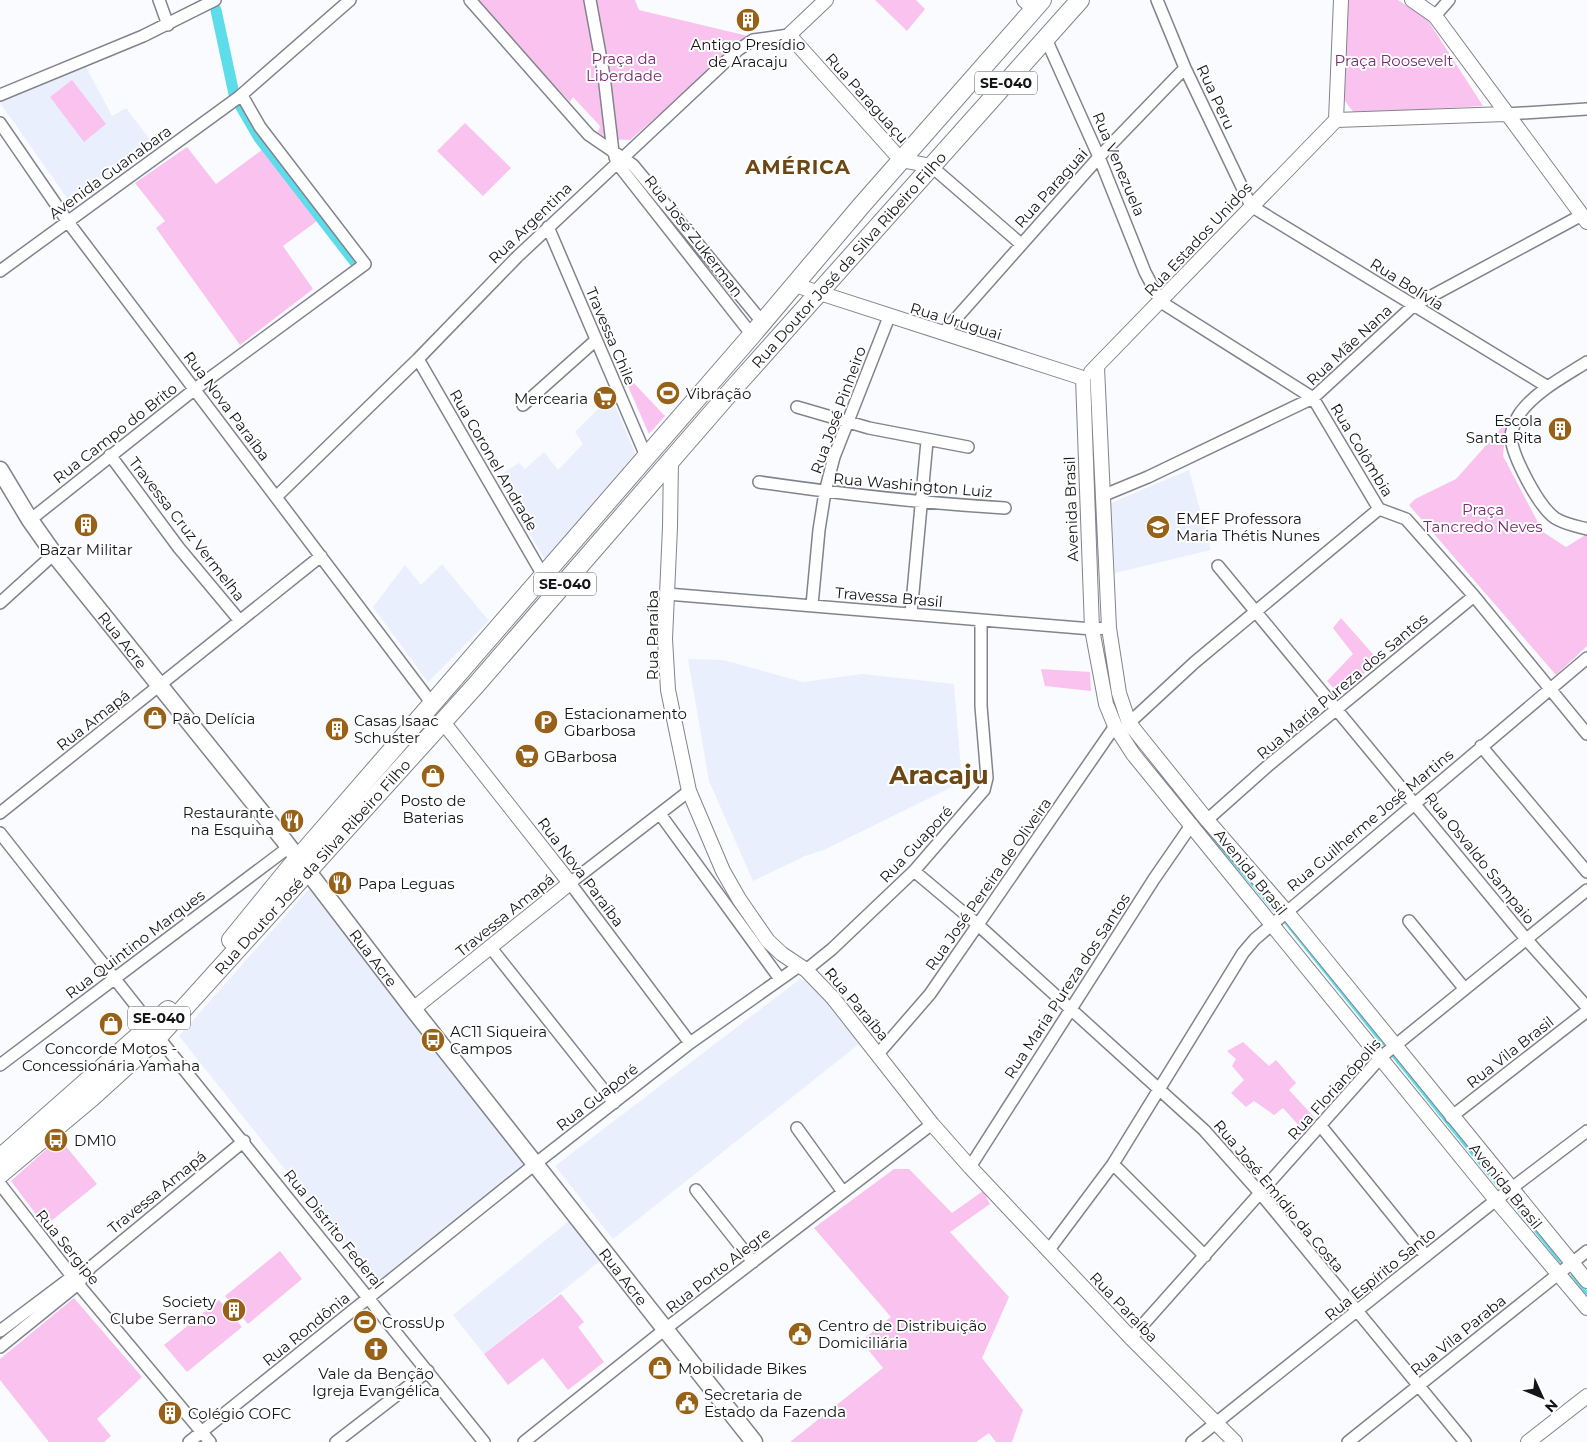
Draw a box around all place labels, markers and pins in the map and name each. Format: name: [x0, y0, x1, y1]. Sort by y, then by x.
building icon: Antigo Presídio de Aracaju: [735, 7, 761, 33]
place label: Antigo Presídio de Aracaju: [691, 35, 805, 71]
sports icon: Vibração: [655, 380, 681, 406]
place label: Vibração: [686, 384, 751, 403]
supermarket icon: Mercearia: [592, 385, 618, 411]
place label: Mercearia: [514, 389, 588, 408]
place label: Escola Santa Rita: [1466, 411, 1542, 447]
building icon: Escola Santa Rita: [1547, 416, 1573, 442]
place label: EMEF Professora Maria Thétis Nunes: [1176, 509, 1320, 545]
building icon: Bazar Militar: [73, 512, 99, 538]
school or university icon: EMEF Professora Maria Thétis Nunes: [1145, 514, 1171, 540]
place label: Bazar Militar: [39, 540, 133, 559]
place label: Estacionamento Gbarbosa: [564, 704, 687, 740]
shop icon: Pão Delícia: [142, 705, 168, 731]
place label: Pão Delícia: [172, 709, 255, 728]
parking icon: Estacionamento Gbarbosa: [533, 709, 559, 735]
place label: Casas Isaac Schuster: [354, 711, 439, 747]
building icon: Casas Isaac Schuster: [324, 716, 350, 742]
supermarket icon: GBarbosa: [514, 743, 540, 769]
place label: GBarbosa: [544, 747, 617, 766]
shop icon: Posto de Baterias: [420, 763, 446, 789]
place label: Posto de Baterias: [400, 791, 466, 827]
place label: Restaurante na Esquina: [183, 803, 274, 839]
restaurant icon: Restaurante na Esquina: [279, 808, 305, 834]
restaurant icon: Papa Leguas: [327, 870, 353, 896]
place label: Papa Leguas: [358, 874, 455, 893]
shop icon: Concorde Motos - Concessionária Yamaha: [98, 1011, 124, 1037]
place label: AC11 Siqueira Campos: [450, 1022, 547, 1058]
bus stop icon: AC11 Siqueira Campos: [420, 1027, 446, 1053]
place label: Concorde Motos - Concessionária Yamaha: [22, 1039, 200, 1075]
bus stop icon: DM10: [43, 1127, 69, 1153]
place label: DM10: [74, 1131, 116, 1150]
place label: Society Clube Serrano: [110, 1292, 217, 1328]
building icon: Society Clube Serrano: [221, 1297, 247, 1323]
sports icon: CrossUp: [352, 1309, 378, 1335]
place label: CrossUp: [382, 1313, 445, 1332]
place label: Centro de Distribuição Domiciliária: [818, 1316, 987, 1352]
public building icon: Centro de Distribuição Domiciliária: [787, 1321, 813, 1347]
church icon: Vale da Benção Igreja Evangélica: [363, 1336, 389, 1362]
shop icon: Mobilidade Bikes: [647, 1355, 673, 1381]
place label: Mobilidade Bikes: [678, 1359, 807, 1378]
place label: Vale da Benção Igreja Evangélica: [312, 1364, 440, 1400]
place label: Secretaria de Estado da Fazenda: [704, 1385, 846, 1421]
public building icon: Secretaria de Estado da Fazenda: [674, 1390, 700, 1416]
building icon: Colégio COFC: [157, 1400, 183, 1426]
place label: Colégio COFC: [188, 1404, 291, 1423]

